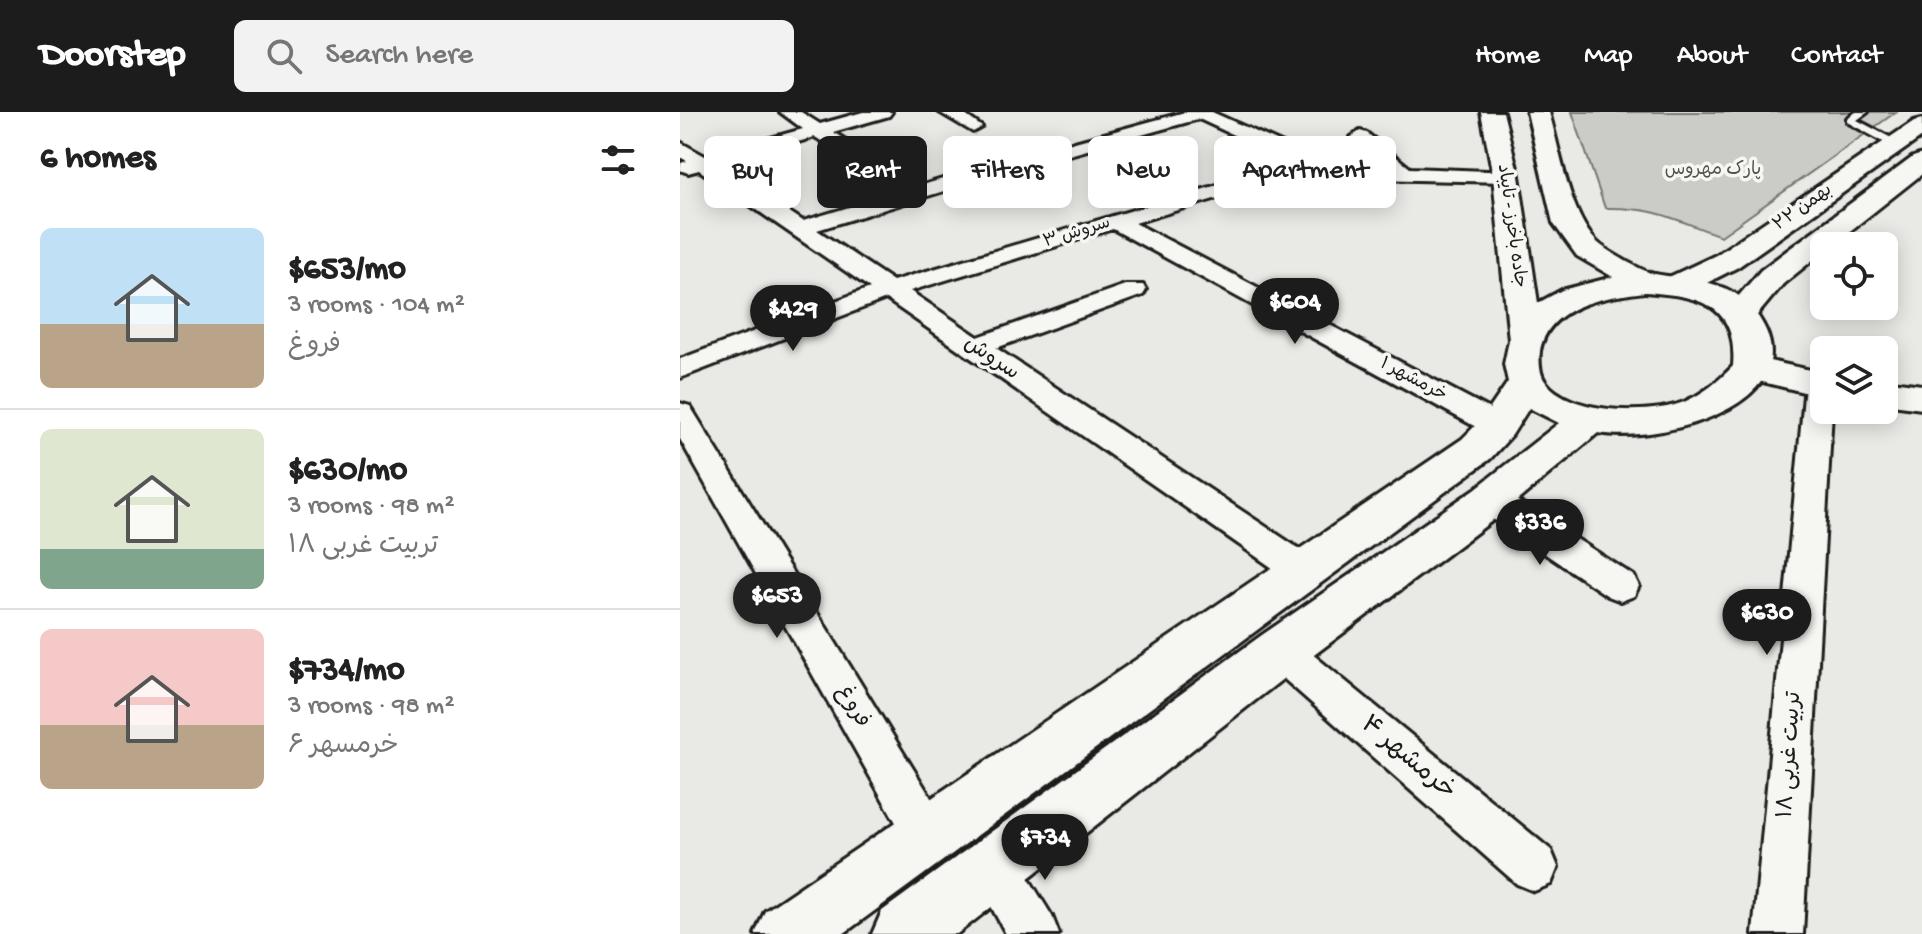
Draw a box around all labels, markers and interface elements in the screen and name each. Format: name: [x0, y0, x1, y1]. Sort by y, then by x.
search box: [234, 20, 794, 92]
text: Doorstep: [40, 34, 186, 78]
icon: search: [262, 34, 306, 78]
text: Search here: [326, 39, 473, 74]
text: Home: [1475, 40, 1540, 73]
text: Map: [1584, 40, 1633, 73]
text: About: [1677, 40, 1747, 73]
text: Contact: [1791, 40, 1882, 73]
chip: Buy: [704, 136, 801, 208]
chip: Rent: [817, 136, 927, 208]
chip: Filters: [943, 136, 1072, 208]
chip: New: [1088, 136, 1198, 208]
chip: Apartment: [1214, 136, 1396, 208]
icon: filters: [596, 138, 640, 182]
text: 6 homes: [40, 140, 155, 180]
park label: پارک مهروس: [1665, 160, 1761, 181]
street label: جاده باخرز - تایباد: [1492, 163, 1530, 289]
street label: ۲۲ بهمن: [1769, 180, 1837, 236]
street label: سروش ۳: [1041, 213, 1113, 253]
map controls: [1810, 232, 1898, 424]
button: locate: [1810, 232, 1898, 320]
text: $653/mo: [288, 251, 406, 291]
icon: home: [104, 260, 200, 356]
pin: $604: [1248, 278, 1342, 346]
pin: $429: [746, 285, 840, 353]
text: $604: [1269, 288, 1321, 319]
text: 3 rooms · 104 m²: [288, 291, 465, 322]
text: $429: [768, 295, 818, 326]
text: فروغ: [288, 331, 341, 362]
street label: سروش: [958, 331, 1024, 387]
button: layers: [1810, 336, 1898, 424]
street label: خرمشهر ۱: [1376, 354, 1450, 406]
text: $630/mo: [288, 452, 407, 492]
icon: home: [104, 461, 200, 557]
text: 3 rooms · 98 m²: [288, 492, 455, 523]
pin: $336: [1493, 499, 1587, 567]
text: $336: [1514, 509, 1566, 540]
text: تربیت غربی ۱۸: [288, 532, 438, 563]
pin: $653: [730, 572, 824, 640]
text: $653: [751, 582, 803, 613]
pin: $630: [1720, 589, 1814, 657]
text: $630: [1740, 599, 1794, 630]
text: $734/mo: [288, 652, 405, 692]
icon: home: [104, 661, 200, 757]
street label: فروغ: [830, 681, 875, 733]
street label: تربیت غربی ۱۸: [1774, 690, 1808, 819]
text: 3 rooms · 98 m²: [288, 692, 455, 723]
street label: خرمشهر ۴: [1353, 710, 1461, 808]
text: خرمسهر ۶: [288, 732, 398, 763]
pin: $734: [998, 814, 1092, 882]
text: $734: [1020, 824, 1071, 855]

